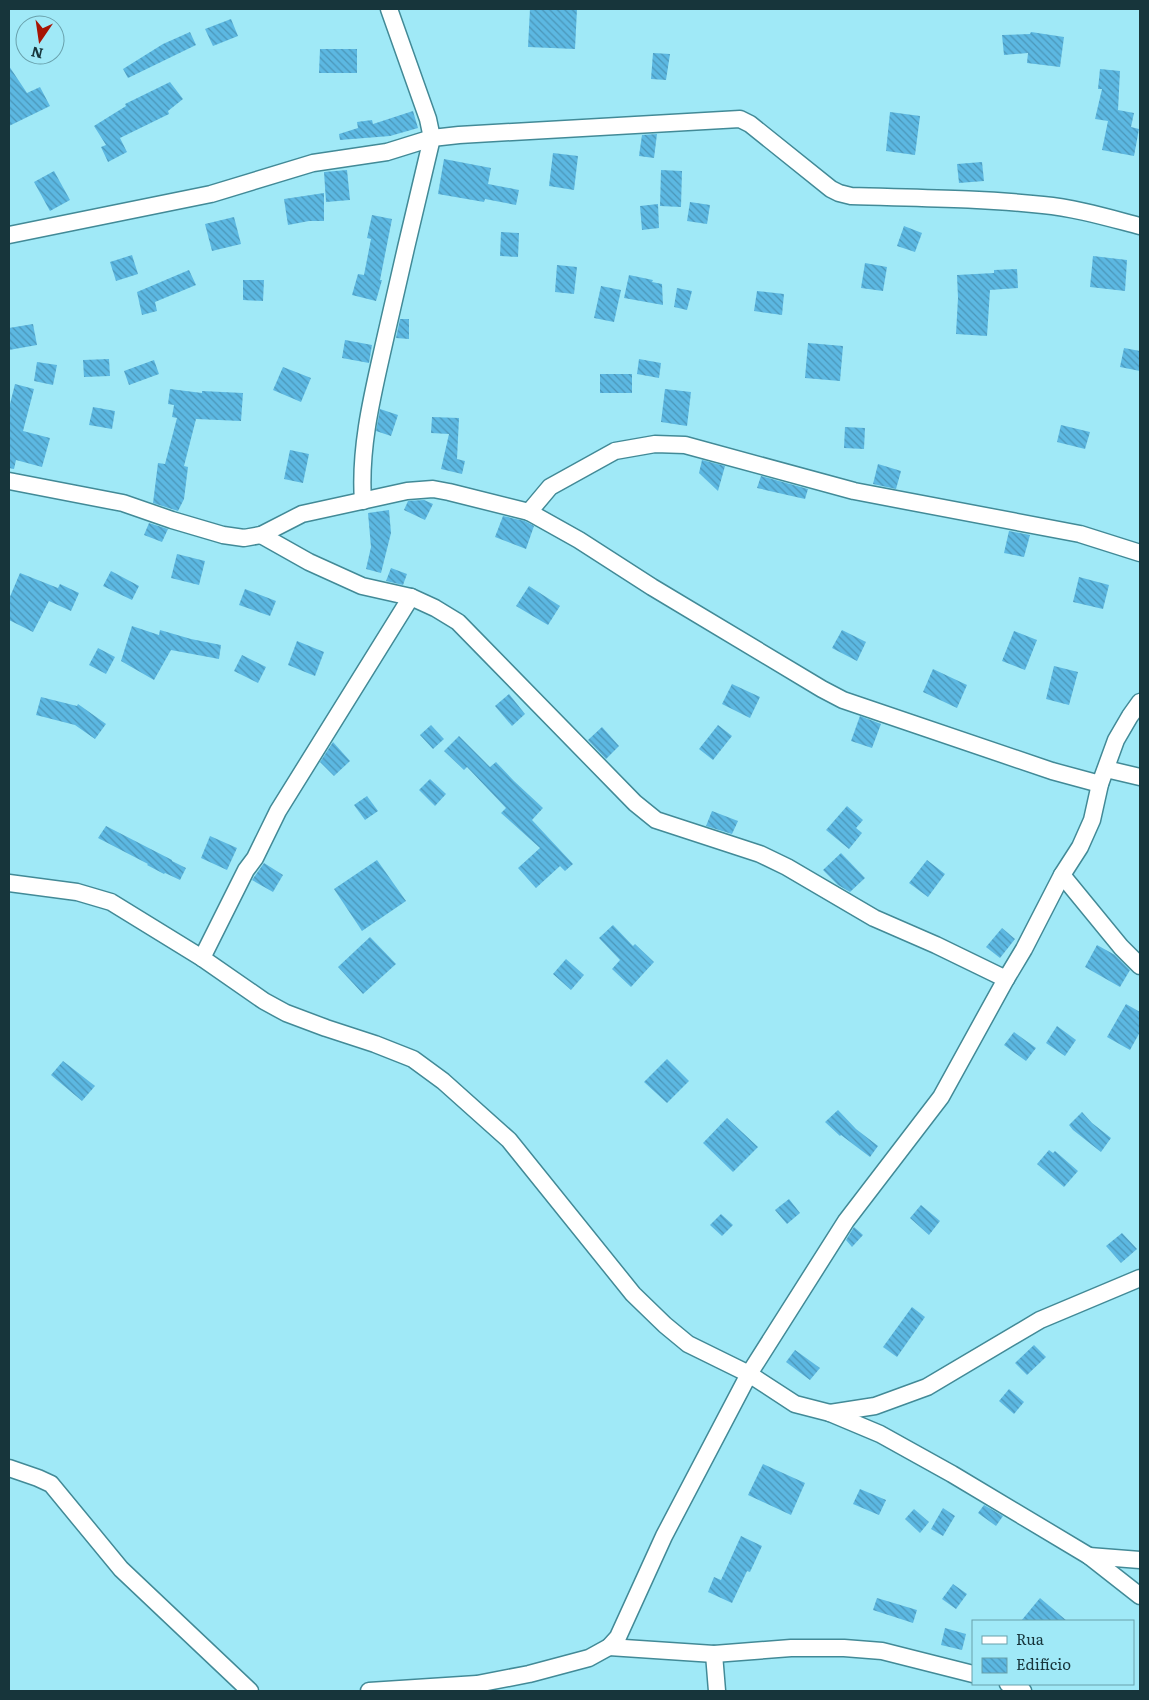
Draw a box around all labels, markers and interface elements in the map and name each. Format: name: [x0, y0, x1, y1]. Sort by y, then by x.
north arrow: [15, 15, 65, 65]
text: N: [29, 43, 45, 65]
legend: [972, 1620, 1134, 1685]
text: Rua: [1016, 1627, 1045, 1650]
text: Edifício: [1016, 1652, 1071, 1675]

